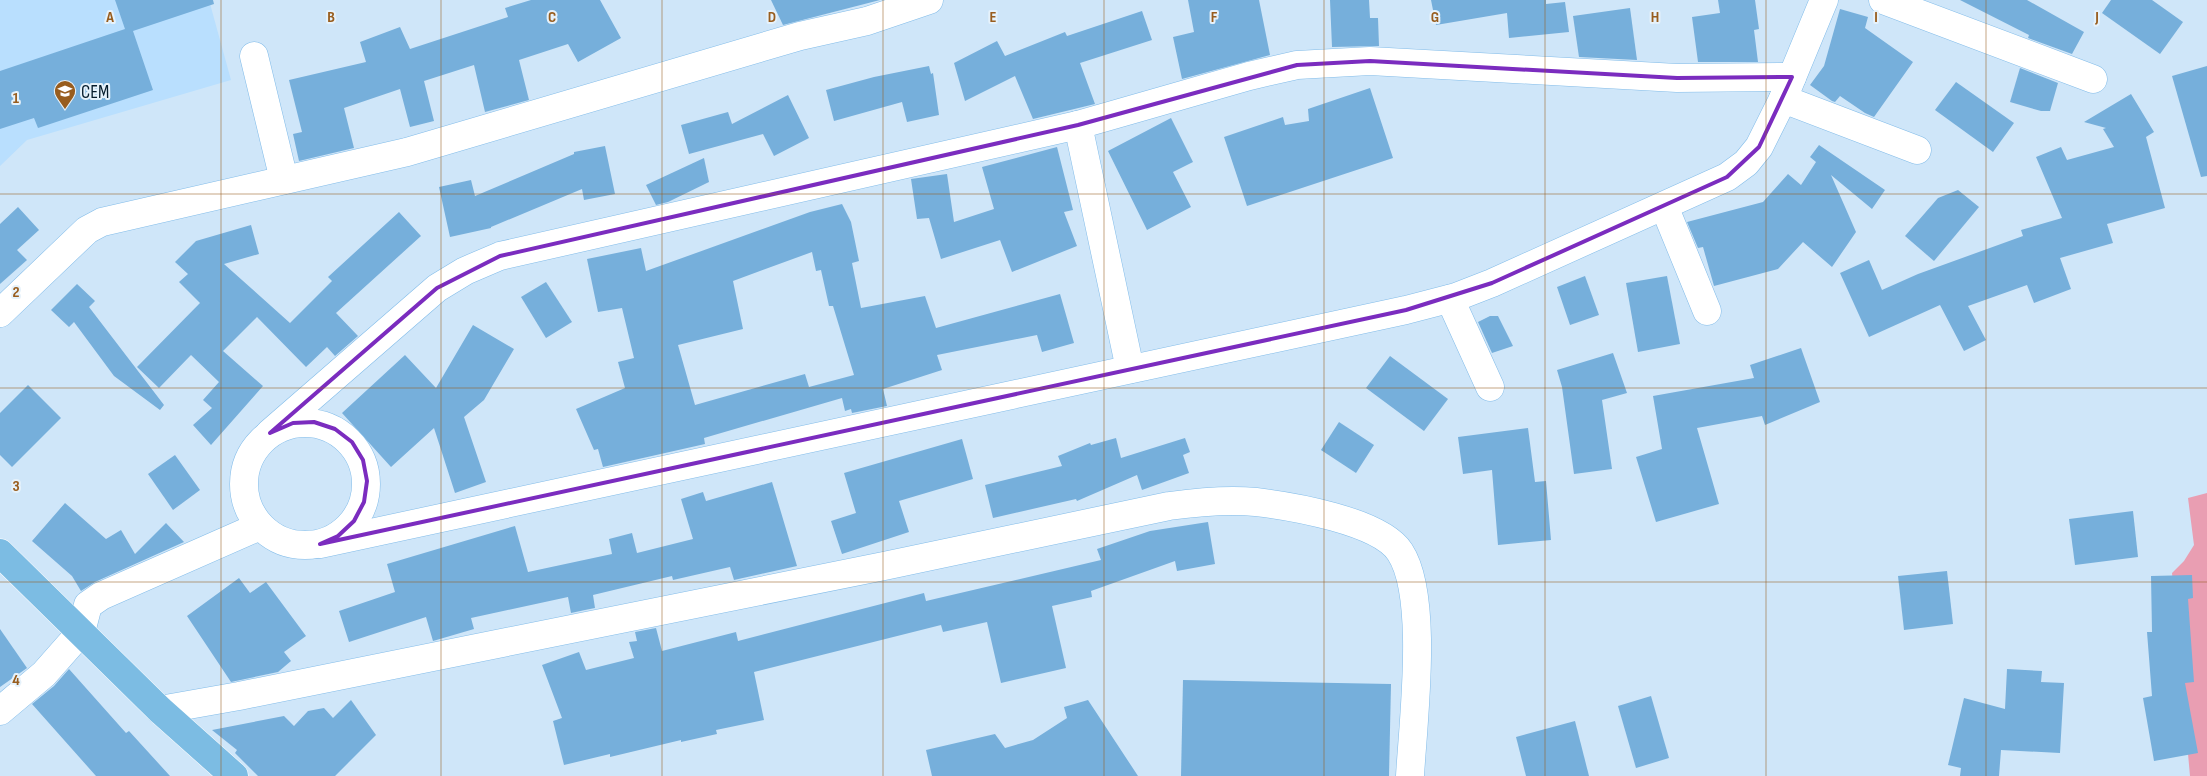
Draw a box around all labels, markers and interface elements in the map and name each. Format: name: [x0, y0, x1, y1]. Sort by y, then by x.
text: A: [105, 8, 114, 27]
text: B: [327, 8, 335, 27]
text: C: [548, 8, 556, 27]
text: D: [768, 8, 776, 27]
text: E: [990, 8, 997, 27]
text: F: [1211, 8, 1218, 27]
text: G: [1431, 8, 1439, 27]
text: H: [1651, 8, 1659, 27]
text: I: [1874, 8, 1878, 27]
text: J: [2094, 8, 2099, 27]
school or university icon: CEM: [53, 79, 77, 110]
place label: CEM: [81, 81, 109, 104]
text: 1: [13, 89, 20, 108]
text: 2: [12, 283, 20, 302]
text: 3: [12, 477, 20, 496]
text: 4: [12, 671, 20, 690]

